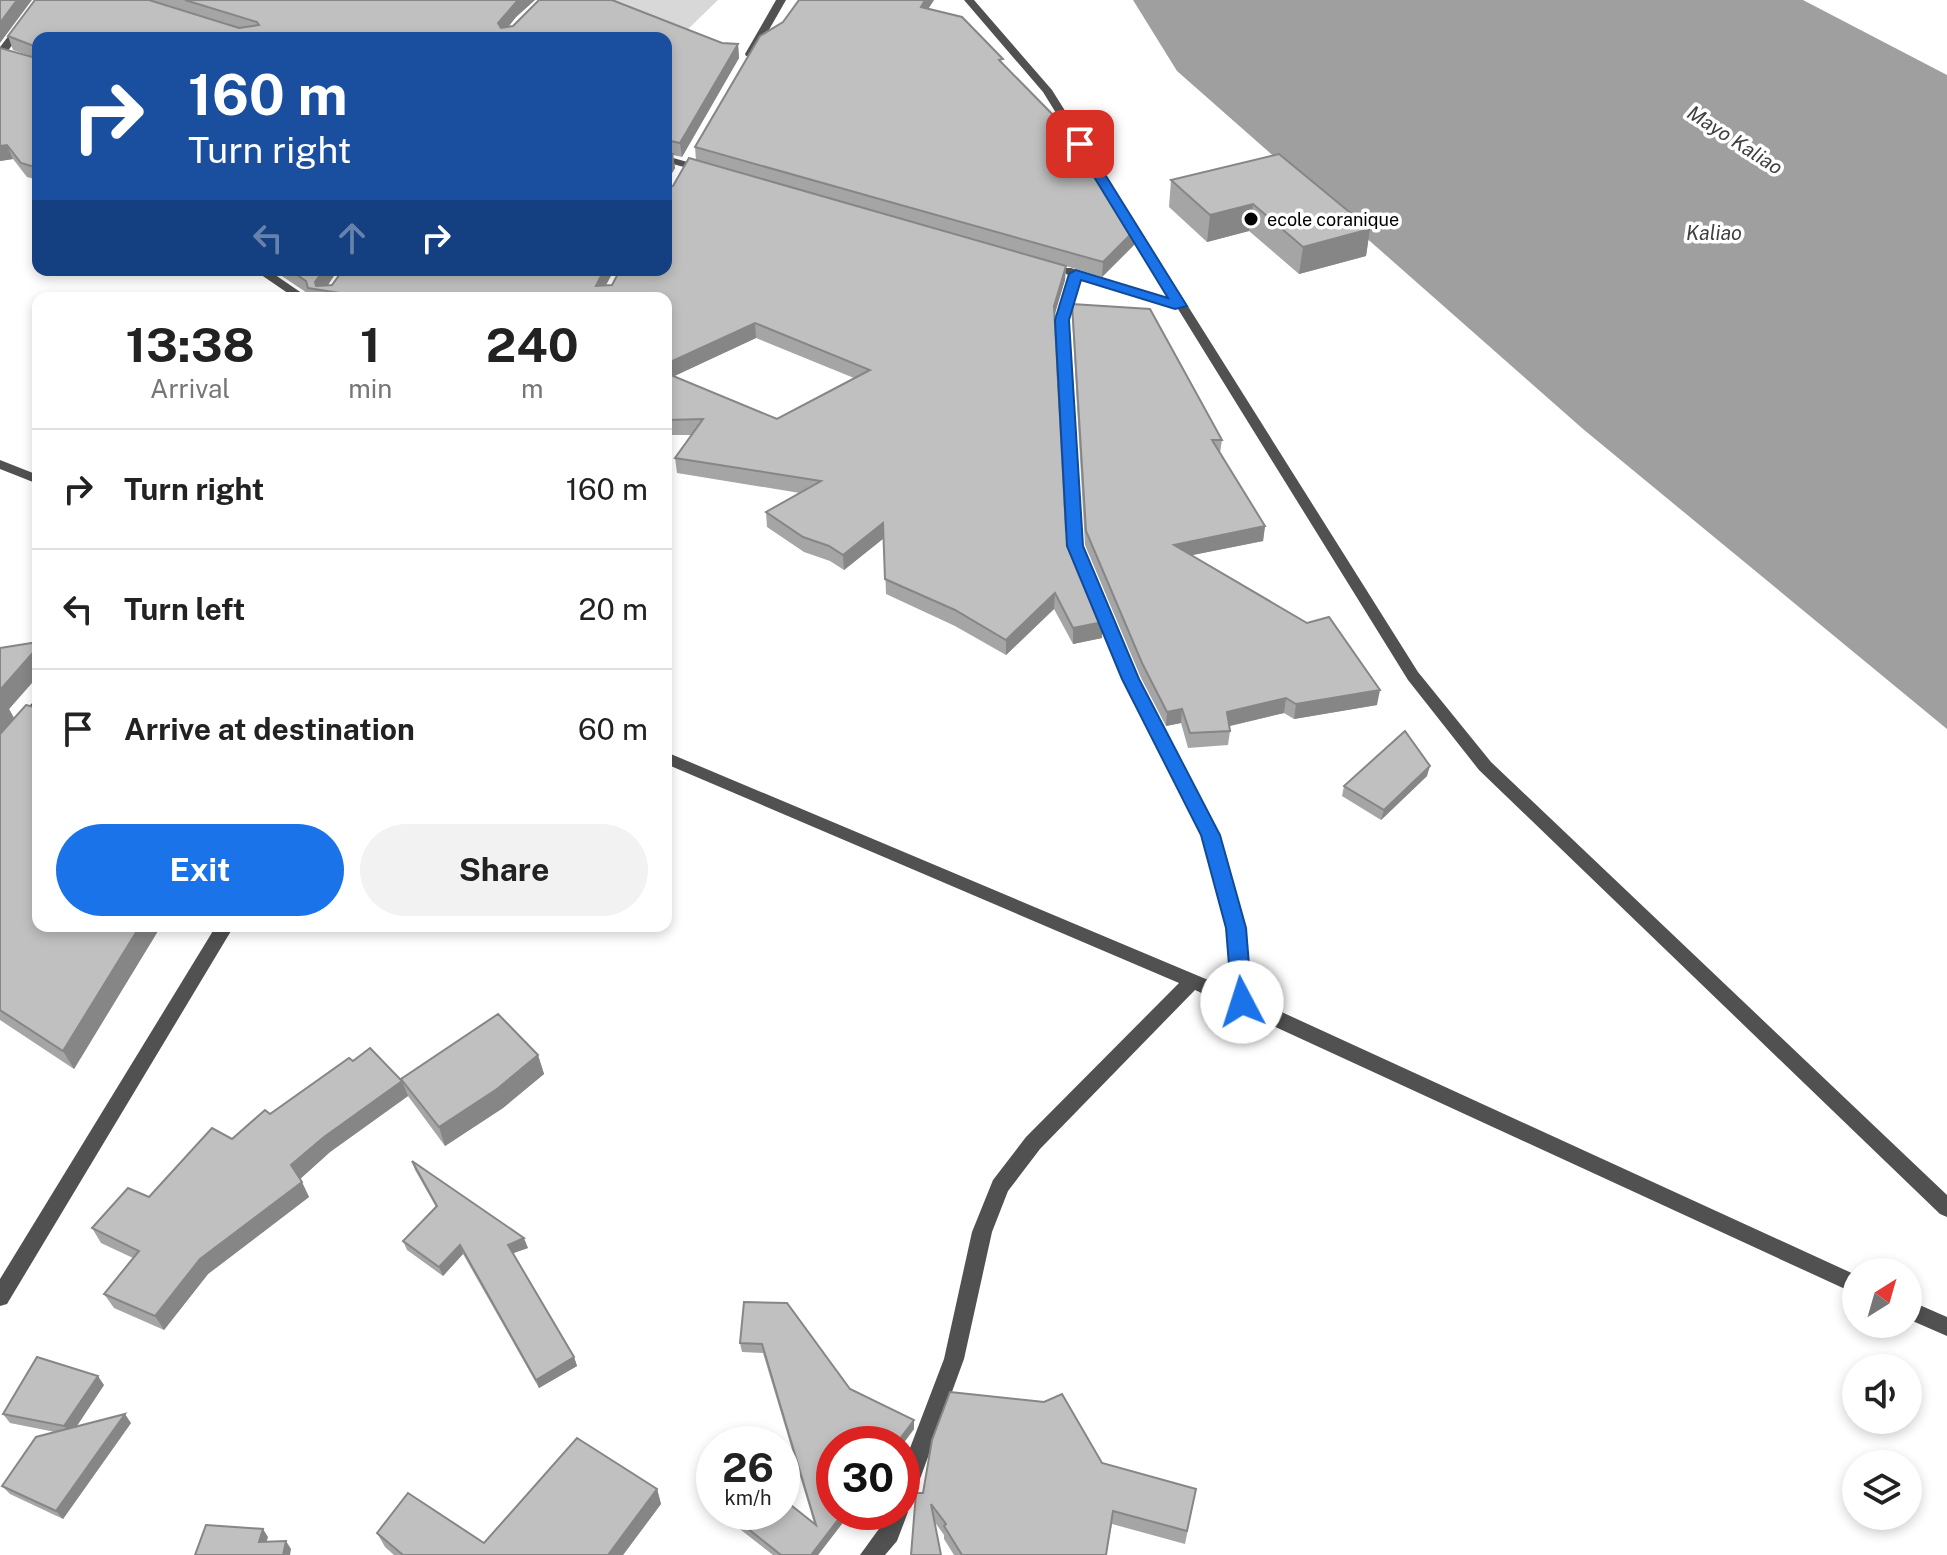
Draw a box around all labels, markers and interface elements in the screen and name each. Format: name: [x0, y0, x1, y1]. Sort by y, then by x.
text: 160 m: [188, 62, 348, 128]
icon: right: [56, 64, 160, 168]
water label: Mayo Kaliao: [1683, 100, 1787, 180]
pin: [1046, 110, 1114, 178]
icon: arrive: [1058, 122, 1102, 166]
text: Turn right: [188, 129, 351, 171]
place label: ecole coranique: [1267, 209, 1399, 230]
marker: ecole coranique: [1242, 210, 1260, 228]
icon: left: [246, 216, 290, 260]
icon: ahead: [330, 216, 374, 260]
icon: right: [414, 216, 458, 260]
water label: Kaliao: [1686, 221, 1742, 245]
text: 13:38: [125, 316, 255, 373]
text: 1: [360, 316, 381, 373]
text: 240: [486, 316, 579, 373]
text: Arrival: [150, 373, 230, 404]
text: min: [348, 373, 392, 404]
text: m: [521, 373, 543, 404]
icon: right: [56, 467, 100, 511]
text: Turn right: [124, 471, 264, 507]
text: 160 m: [566, 471, 648, 507]
icon: left: [56, 587, 100, 631]
text: Turn left: [124, 591, 245, 627]
text: 20 m: [579, 591, 648, 627]
icon: arrive: [56, 707, 100, 751]
text: Arrive at destination: [124, 711, 415, 747]
text: 60 m: [578, 711, 648, 747]
button: Exit: [56, 824, 344, 916]
button: Share: [360, 824, 648, 916]
position arrow: [1200, 960, 1284, 1044]
north arrow: [1842, 1258, 1922, 1338]
map controls: [1842, 1258, 1922, 1530]
button: sound: [1842, 1354, 1922, 1434]
speed limit sign: 30: [816, 1426, 920, 1530]
text: 26: [722, 1444, 774, 1491]
button: layers: [1842, 1450, 1922, 1530]
text: km/h: [724, 1486, 772, 1510]

